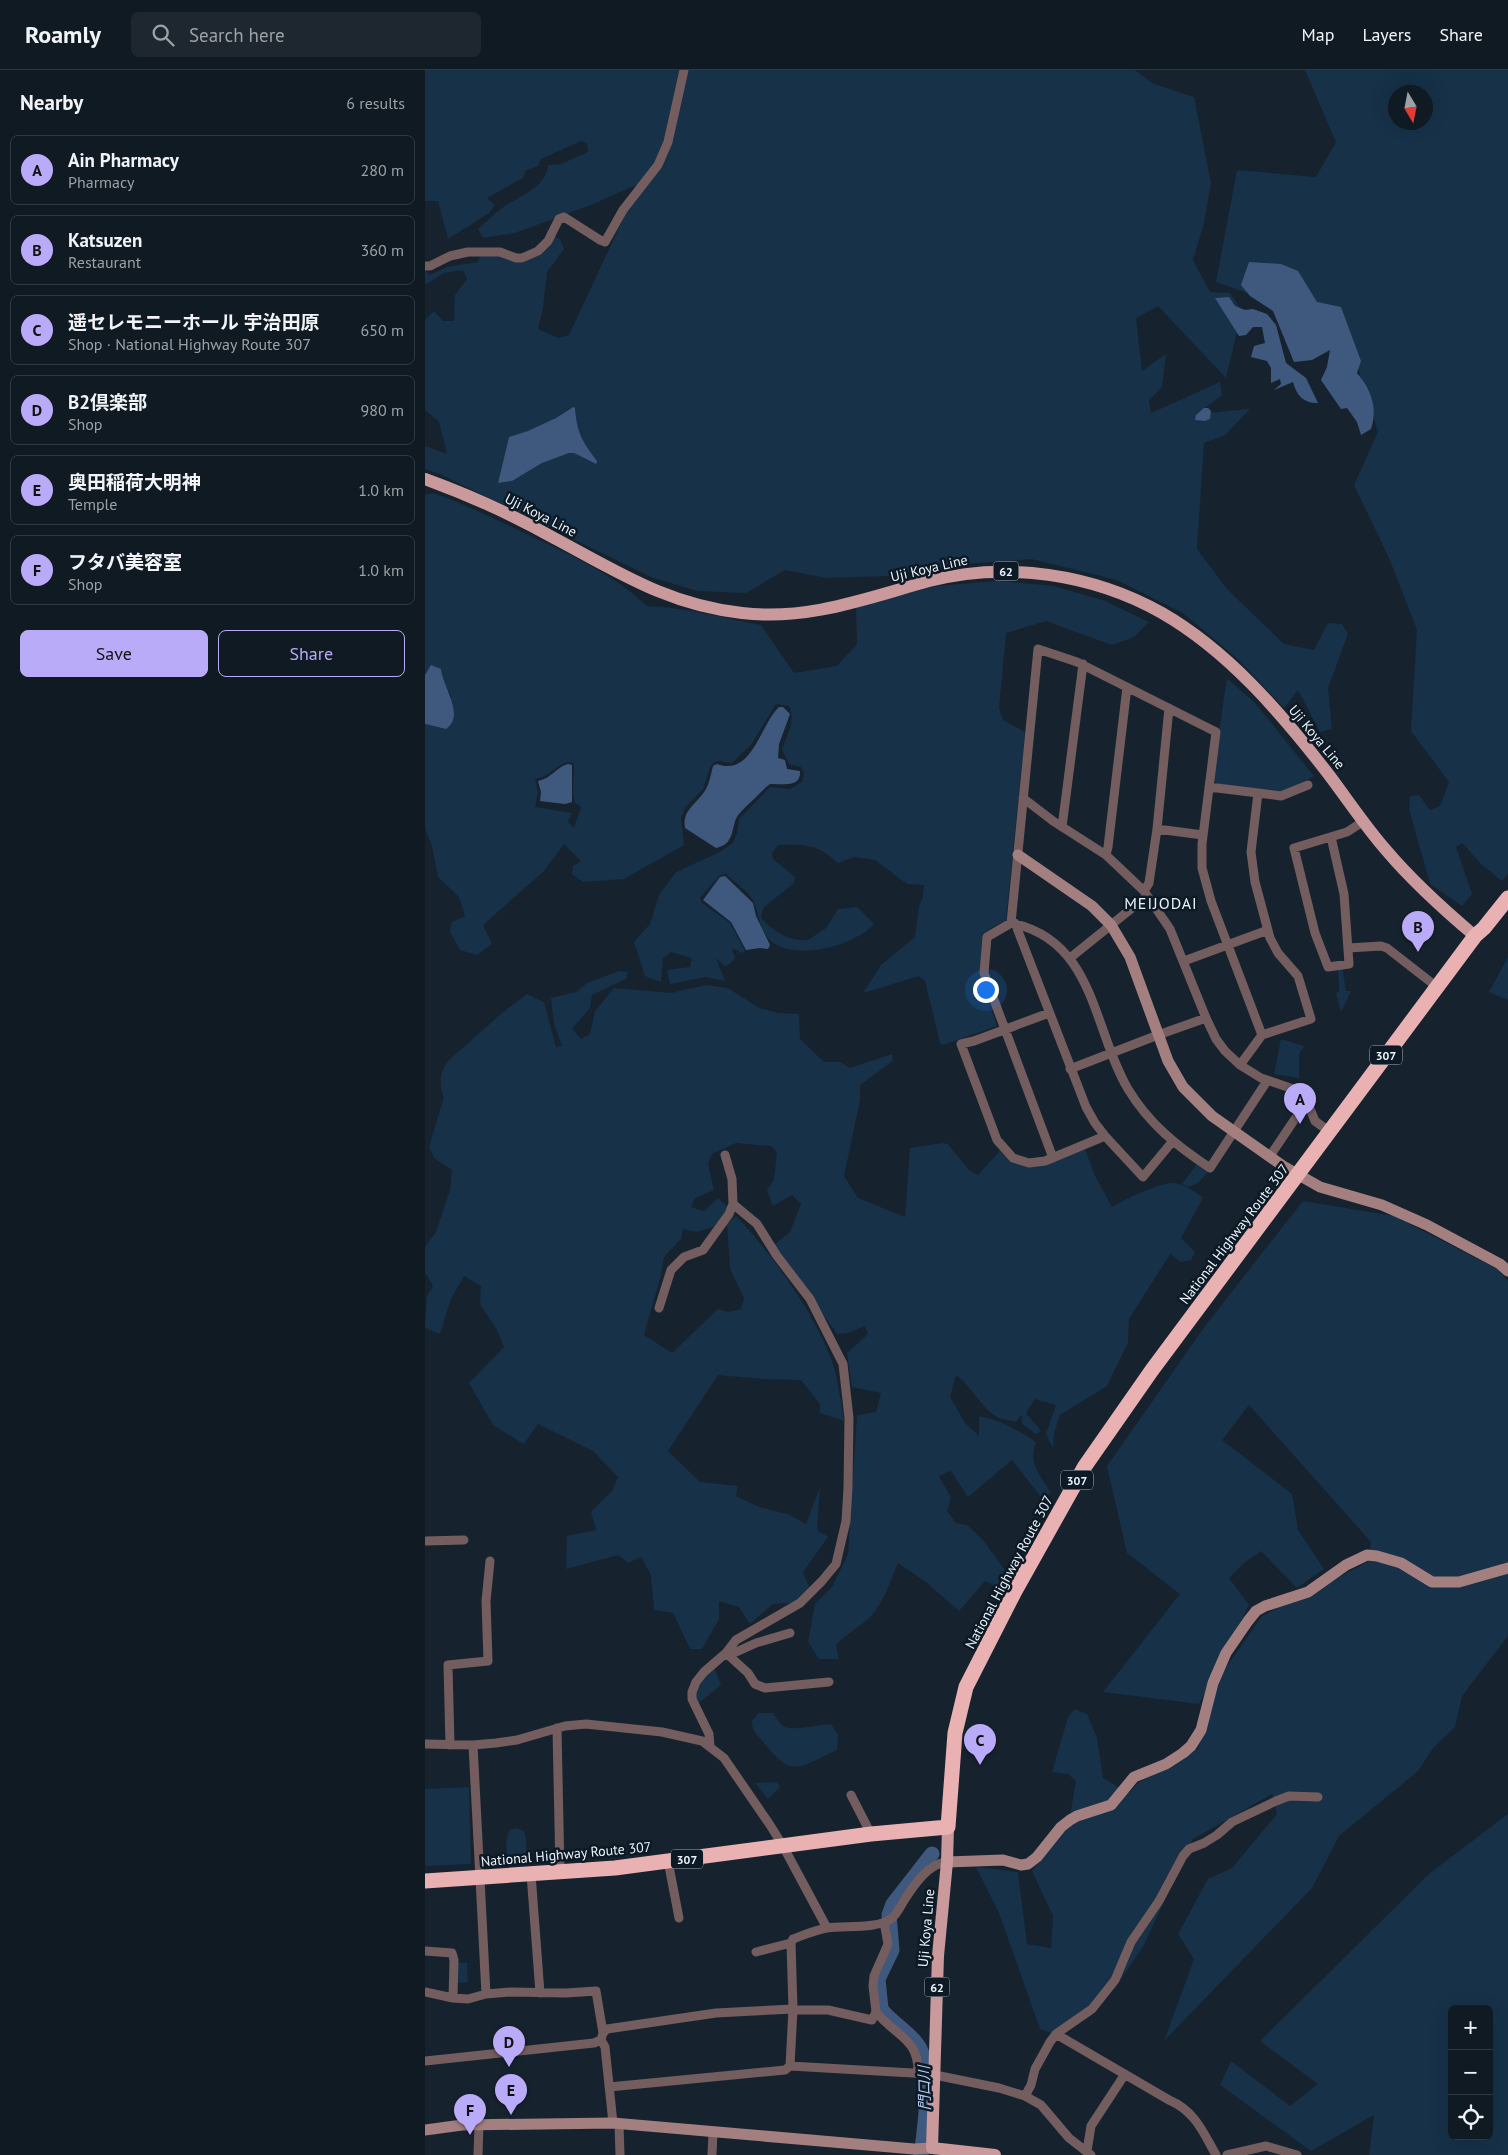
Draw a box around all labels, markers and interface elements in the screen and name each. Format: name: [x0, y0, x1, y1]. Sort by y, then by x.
search box: [131, 12, 481, 57]
text: Roamly: [25, 19, 101, 50]
icon: search: [149, 21, 177, 49]
text: Search here: [189, 23, 285, 47]
text: Map: [1302, 23, 1334, 46]
text: Layers: [1362, 23, 1411, 46]
text: Share: [1439, 23, 1483, 46]
north arrow: [1388, 85, 1433, 130]
text: Nearby: [20, 89, 83, 116]
text: 6 results: [346, 93, 405, 113]
text: Ain Pharmacy: [68, 148, 179, 172]
text: A: [32, 160, 42, 180]
text: 280 m: [361, 160, 404, 180]
text: Pharmacy: [68, 172, 134, 192]
text: Katsuzen: [68, 228, 142, 252]
text: B: [32, 240, 42, 260]
text: 360 m: [361, 240, 404, 260]
text: Restaurant: [68, 252, 141, 272]
text: 遥セレモニーホール 宇治田原: [68, 310, 320, 334]
text: C: [33, 320, 41, 340]
text: 650 m: [361, 320, 404, 340]
text: Shop · National Highway Route 307: [68, 334, 311, 354]
text: B2倶楽部: [68, 390, 147, 414]
text: D: [32, 400, 42, 420]
text: 980 m: [361, 400, 404, 420]
text: Shop: [68, 414, 102, 434]
text: 奥田稲荷大明神: [68, 470, 201, 494]
text: E: [33, 480, 41, 500]
text: 1.0 km: [358, 480, 404, 500]
street label: Uji Koya Line: [502, 489, 580, 541]
text: Temple: [68, 494, 117, 514]
text: フタバ美容室: [68, 550, 182, 574]
street label: Uji Koya Line: [889, 550, 969, 586]
text: F: [33, 560, 41, 580]
text: 1.0 km: [358, 560, 404, 580]
road number: 62: [993, 562, 1019, 581]
text: Shop: [68, 574, 102, 594]
button: Save: [20, 630, 208, 677]
button: Share: [218, 630, 405, 677]
street label: Uji Koya Line: [1285, 701, 1349, 773]
district label: MEIJODAI: [1124, 893, 1198, 913]
pin: B: [1402, 911, 1434, 952]
your location: [973, 977, 999, 1003]
road number: 307: [1370, 1046, 1402, 1064]
pin: A: [1284, 1083, 1316, 1124]
street label: National Highway Route 307: [1175, 1160, 1293, 1308]
road number: 307: [1061, 1470, 1093, 1490]
street label: National Highway Route 307: [961, 1492, 1057, 1652]
pin: C: [964, 1724, 996, 1765]
street label: National Highway Route 307: [480, 1838, 652, 1870]
road number: 307: [671, 1850, 703, 1868]
street label: Uji Koya Line: [914, 1888, 938, 1968]
road number: 62: [925, 1978, 949, 1996]
map controls: [1448, 2005, 1493, 2140]
button: +: [1448, 2005, 1493, 2050]
pin: D: [493, 2026, 525, 2067]
button: −: [1448, 2050, 1493, 2095]
water label: 門口川: [914, 2063, 934, 2111]
pin: E: [495, 2074, 527, 2115]
pin: F: [454, 2094, 486, 2135]
button: locate: [1448, 2095, 1493, 2140]

